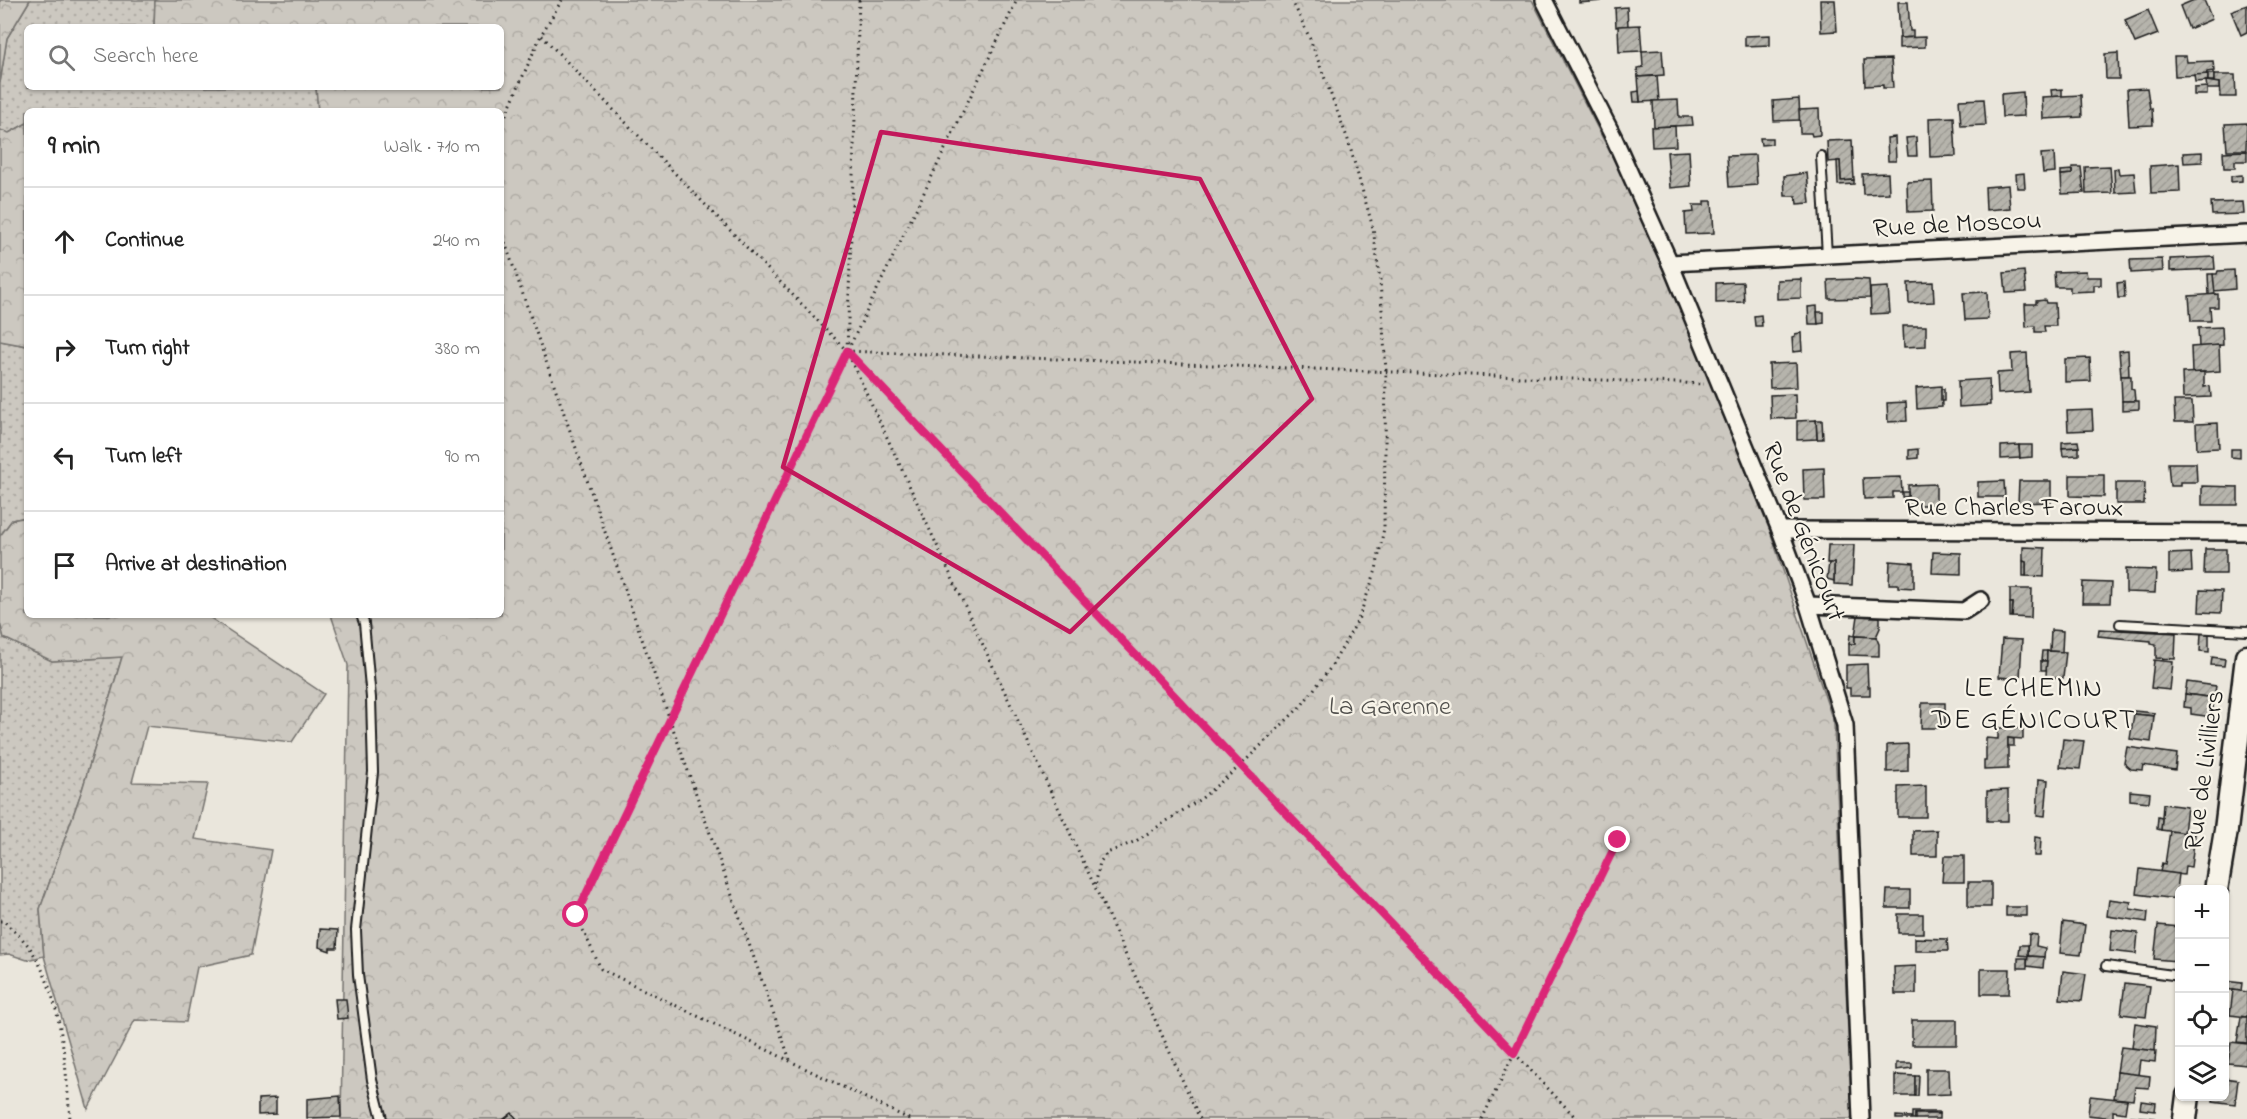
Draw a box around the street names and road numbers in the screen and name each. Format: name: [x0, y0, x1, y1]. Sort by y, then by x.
street label: Rue de Moscou: [1872, 202, 2042, 249]
street label: Rue de Génicourt: [1751, 437, 1855, 627]
street label: Rue Charles Faroux: [1905, 489, 2123, 528]
street label: Rue de Livilliers: [2175, 688, 2236, 853]

